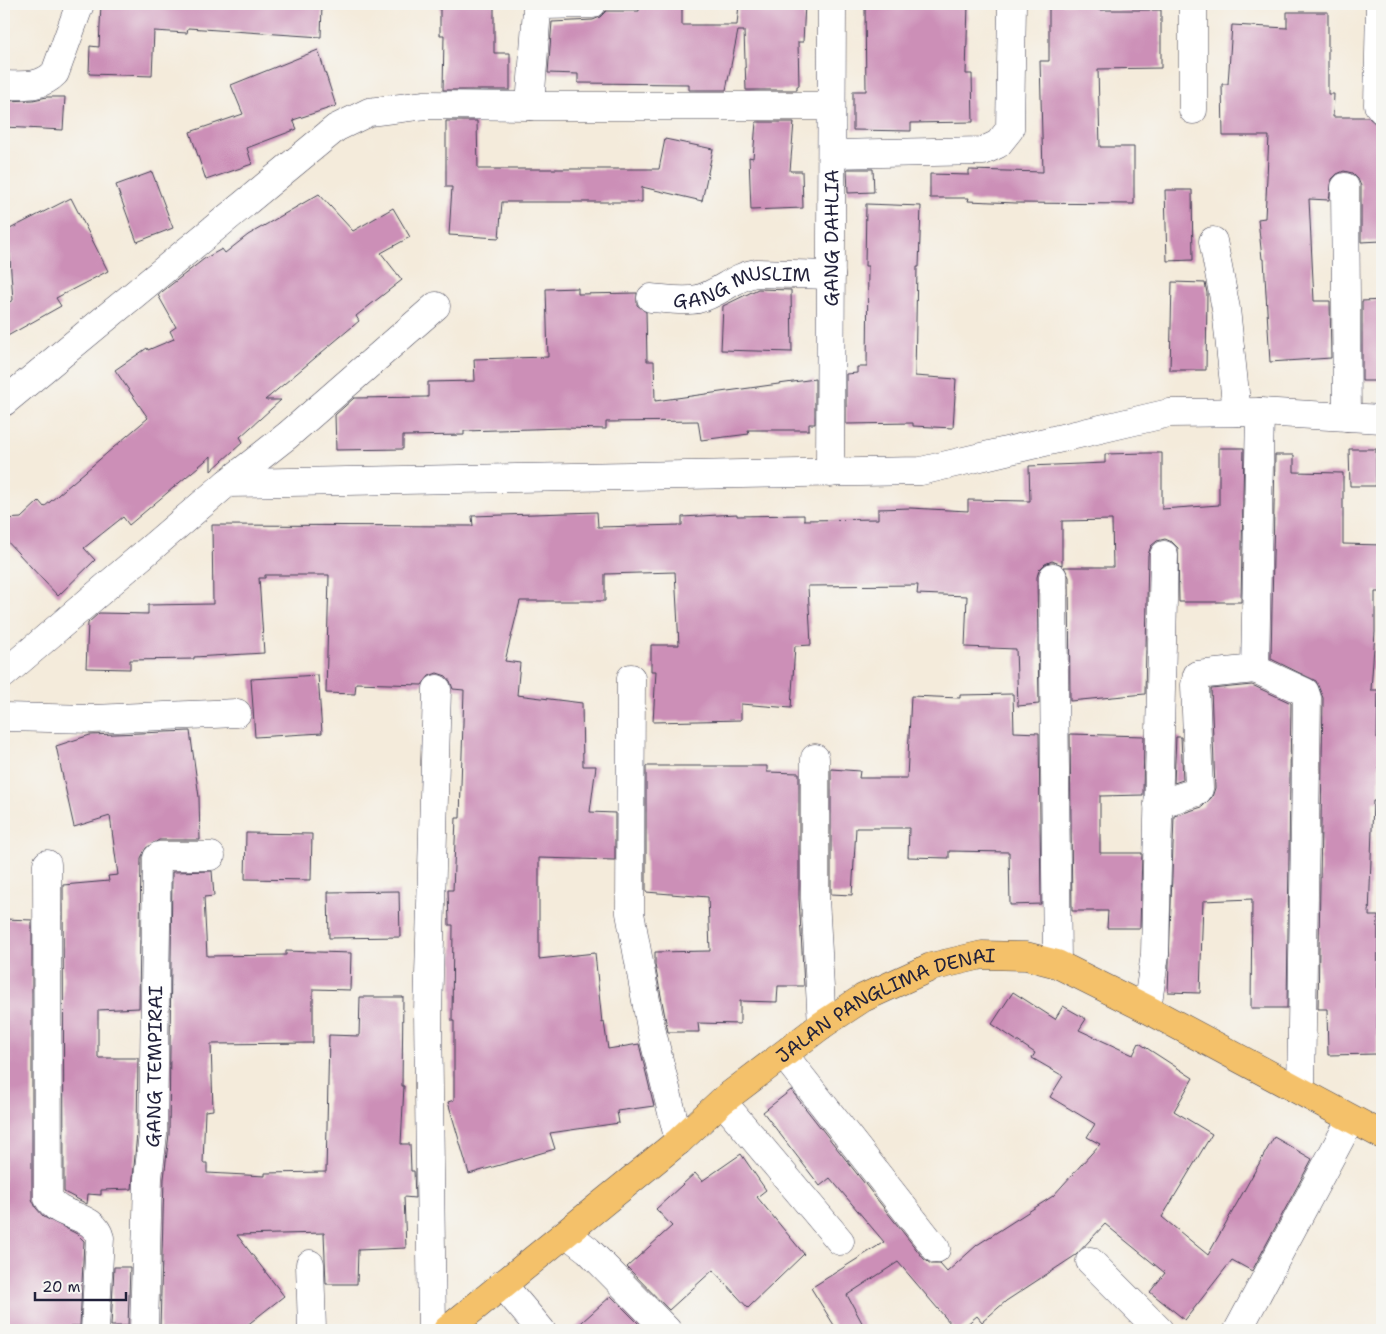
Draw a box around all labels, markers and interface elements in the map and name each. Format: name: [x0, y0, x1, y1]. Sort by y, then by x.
street label: GANG DAHLIA: [818, 169, 844, 307]
street label: GANG MUSLIM: [673, 260, 811, 313]
street label: JALAN PANGLIMA DENAI: [771, 942, 996, 1068]
street label: GANG TEMPIRAI: [139, 985, 168, 1149]
scale bar: [35, 1269, 126, 1301]
text: 20 m: [42, 1277, 81, 1297]

